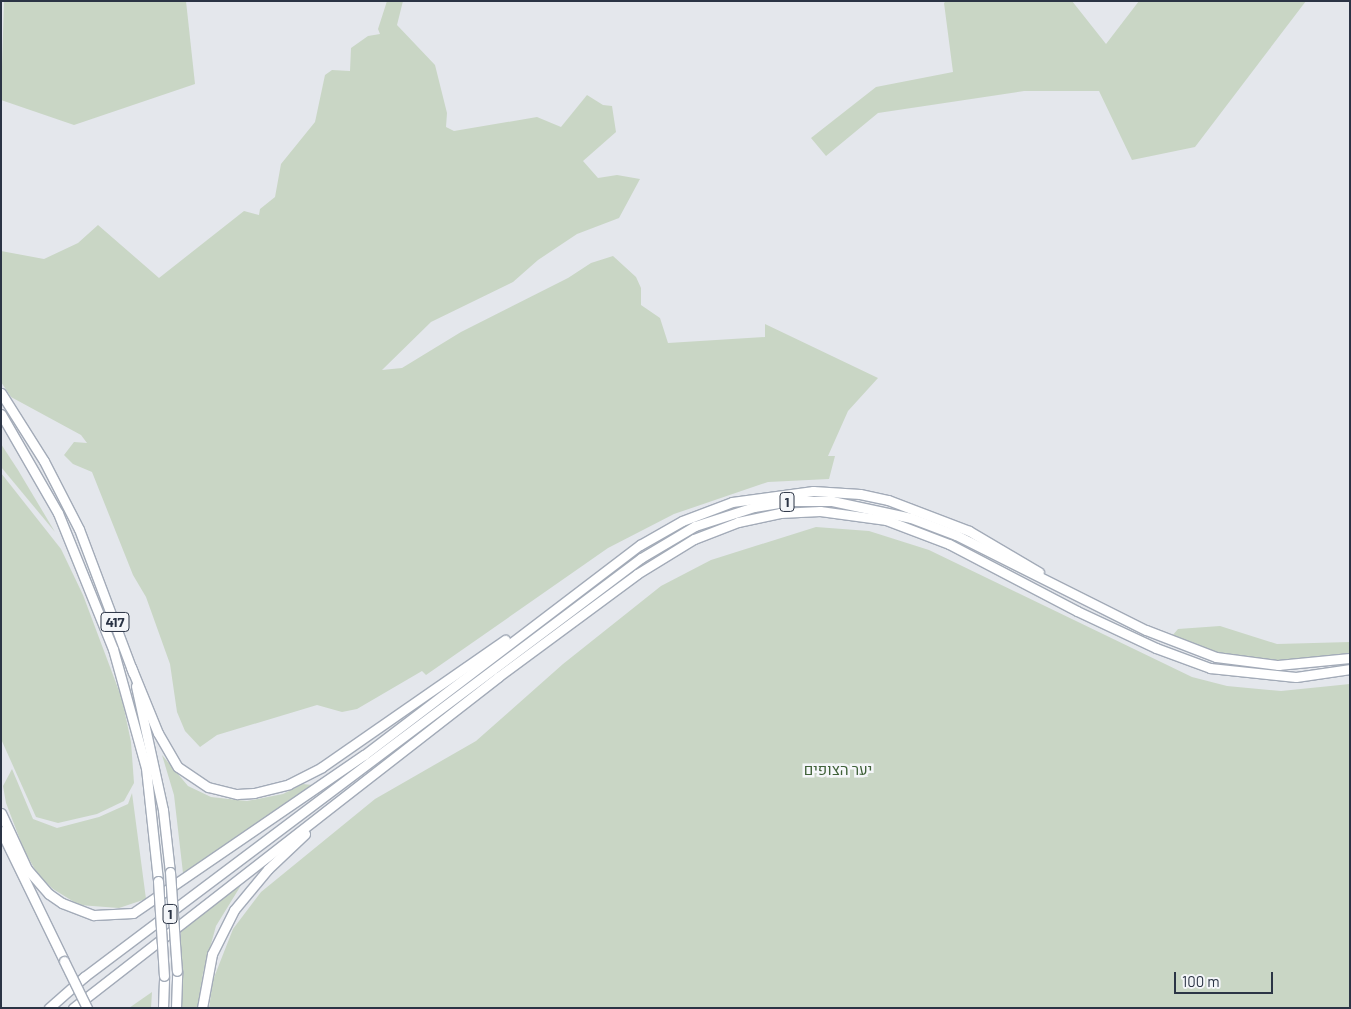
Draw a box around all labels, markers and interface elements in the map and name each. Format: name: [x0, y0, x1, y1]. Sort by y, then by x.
road number: 1: [780, 491, 794, 514]
road number: 417: [100, 610, 130, 634]
park label: יער הצופים: [804, 761, 872, 779]
road number: 1: [162, 902, 178, 926]
scale bar: [1176, 962, 1275, 994]
text: 100 m: [1182, 972, 1220, 990]

